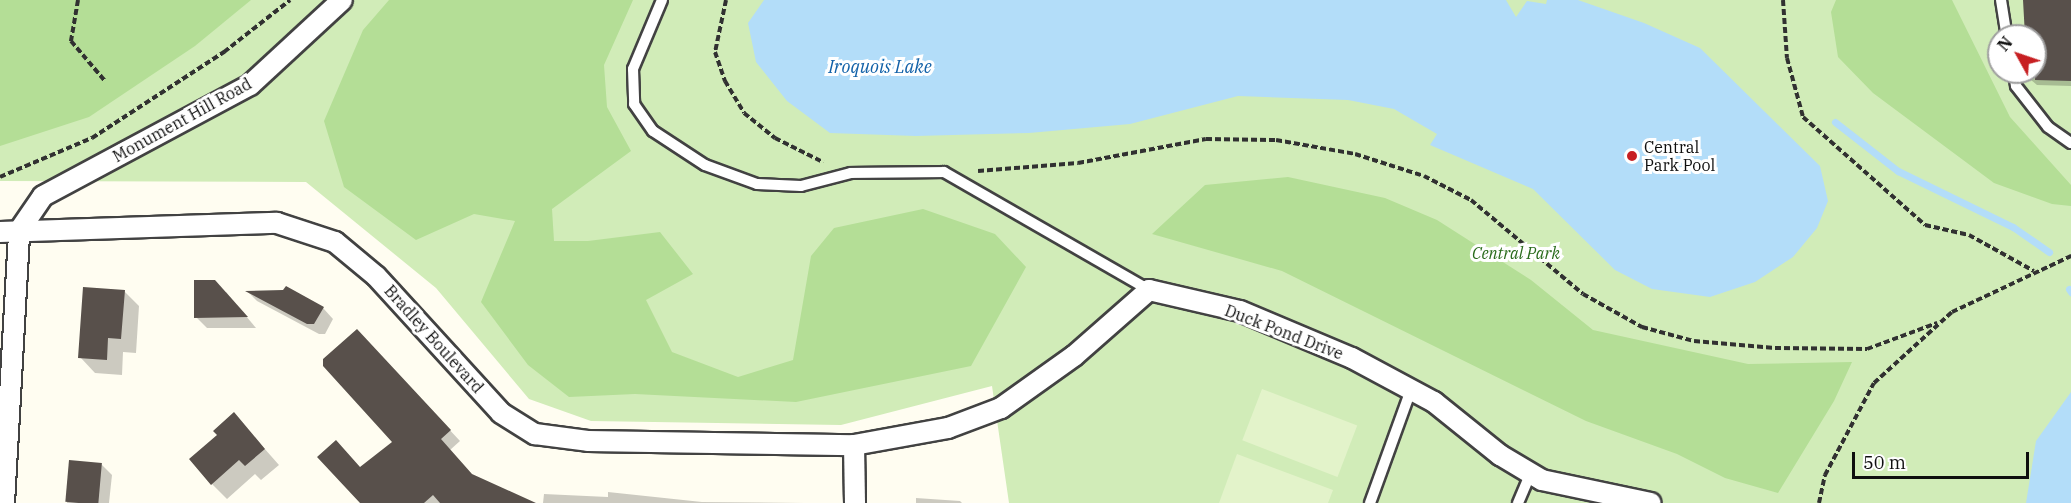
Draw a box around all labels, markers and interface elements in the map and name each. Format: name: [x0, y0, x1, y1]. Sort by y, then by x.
north arrow: [1987, 24, 2047, 84]
text: N: [1993, 32, 2016, 55]
water label: Iroquois Lake: [828, 56, 932, 78]
street label: Monument Hill Road: [109, 74, 255, 166]
place label: Central Park Pool: [1644, 137, 1715, 175]
marker: Central Park Pool: [1625, 149, 1639, 163]
park label: Central Park: [1472, 243, 1560, 263]
street label: Bradley Boulevard: [380, 281, 488, 397]
street label: Duck Pond Drive: [1222, 301, 1346, 363]
scale bar: [1855, 440, 2032, 478]
text: 50 m: [1863, 451, 1906, 474]

